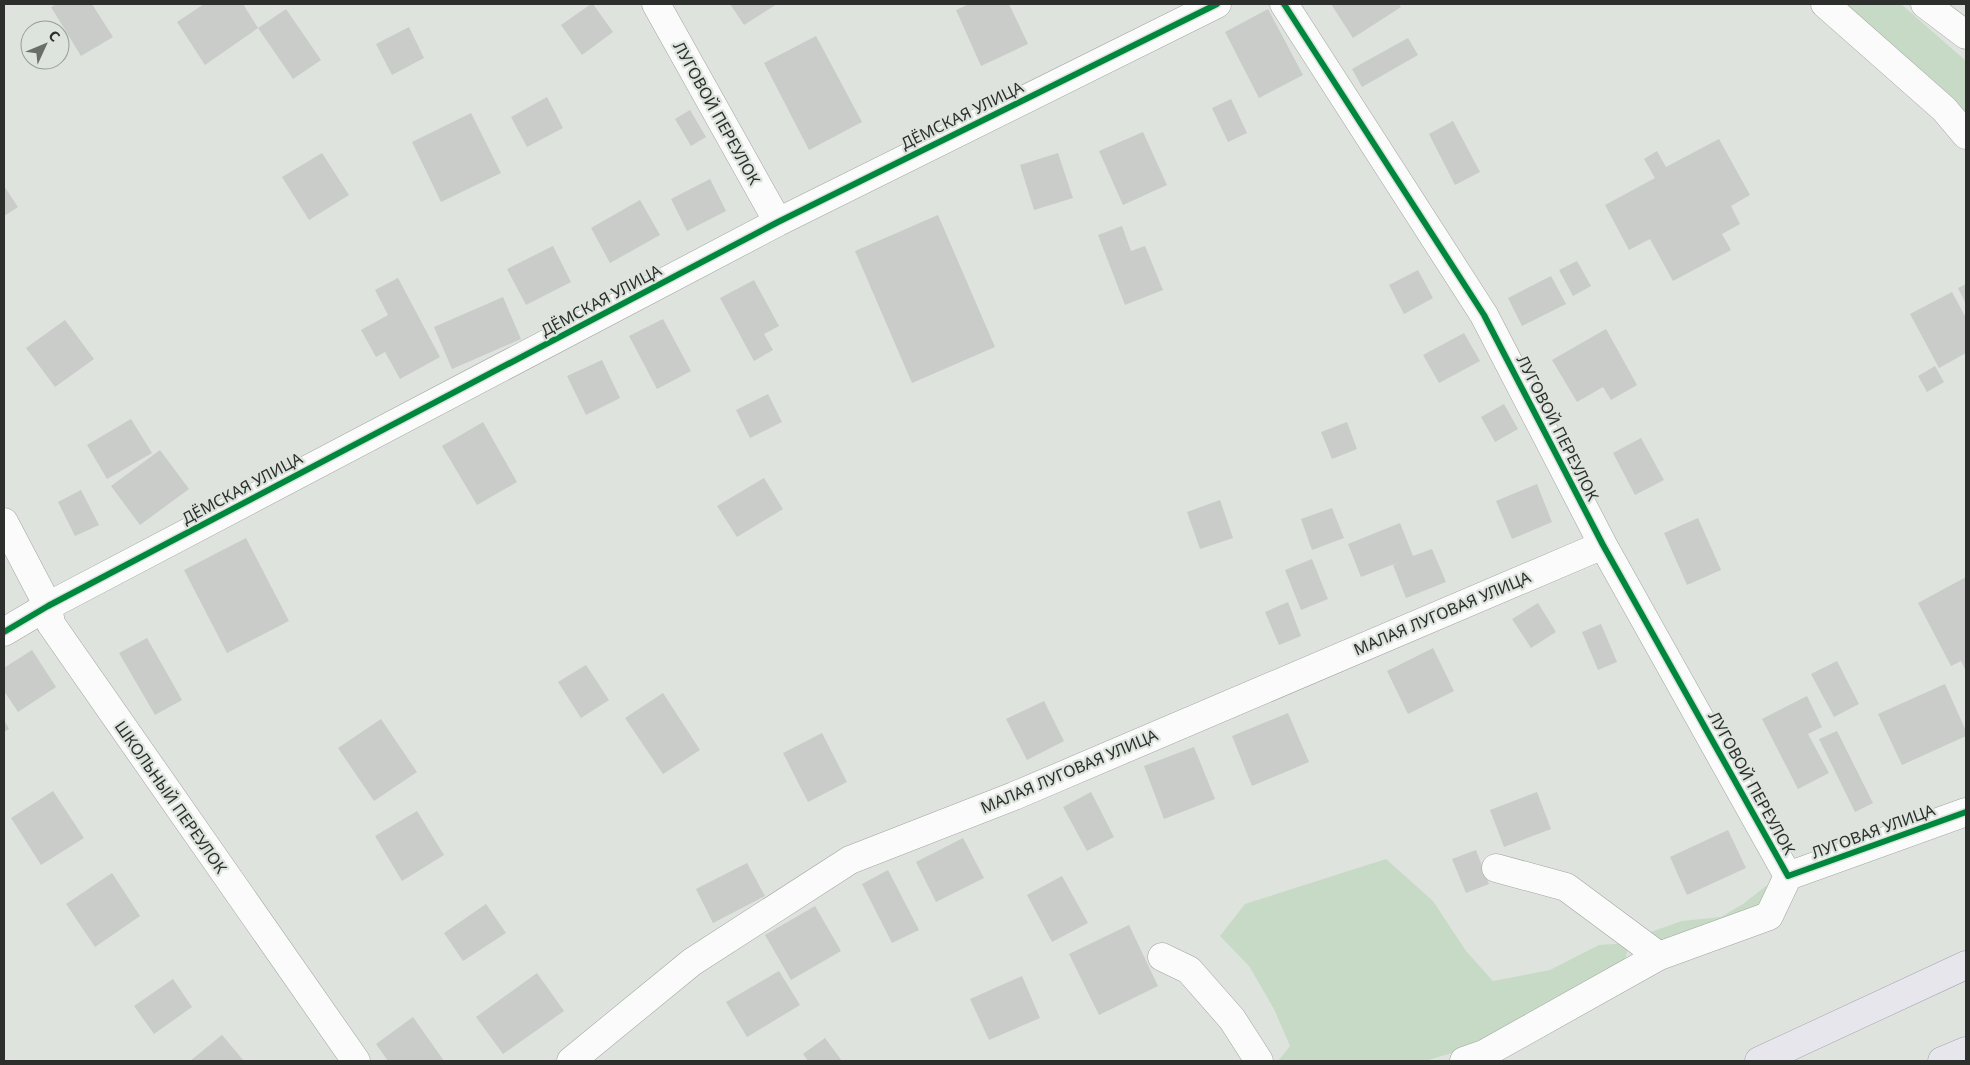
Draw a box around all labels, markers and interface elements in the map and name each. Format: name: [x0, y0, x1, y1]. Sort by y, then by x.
north arrow: [20, 20, 70, 70]
text: С: [45, 26, 65, 45]
street label: ЛУГОВОЙ ПЕРЕУЛОК: [668, 37, 766, 189]
street label: ДЁМСКАЯ УЛИЦА: [897, 75, 1028, 154]
street label: ДЁМСКАЯ УЛИЦА: [537, 259, 666, 341]
street label: ЛУГОВОЙ ПЕРЕУЛОК: [1512, 351, 1604, 505]
street label: ДЁМСКАЯ УЛИЦА: [178, 447, 307, 529]
street label: МАЛАЯ ЛУГОВАЯ УЛИЦА: [1350, 565, 1535, 660]
street label: ЛУГОВОЙ ПЕРЕУЛОК: [1703, 707, 1801, 859]
street label: ШКОЛЬНЫЙ ПЕРЕУЛОК: [110, 716, 232, 878]
street label: МАЛАЯ ЛУГОВАЯ УЛИЦА: [977, 723, 1162, 818]
street label: ЛУГОВАЯ УЛИЦА: [1808, 798, 1938, 864]

